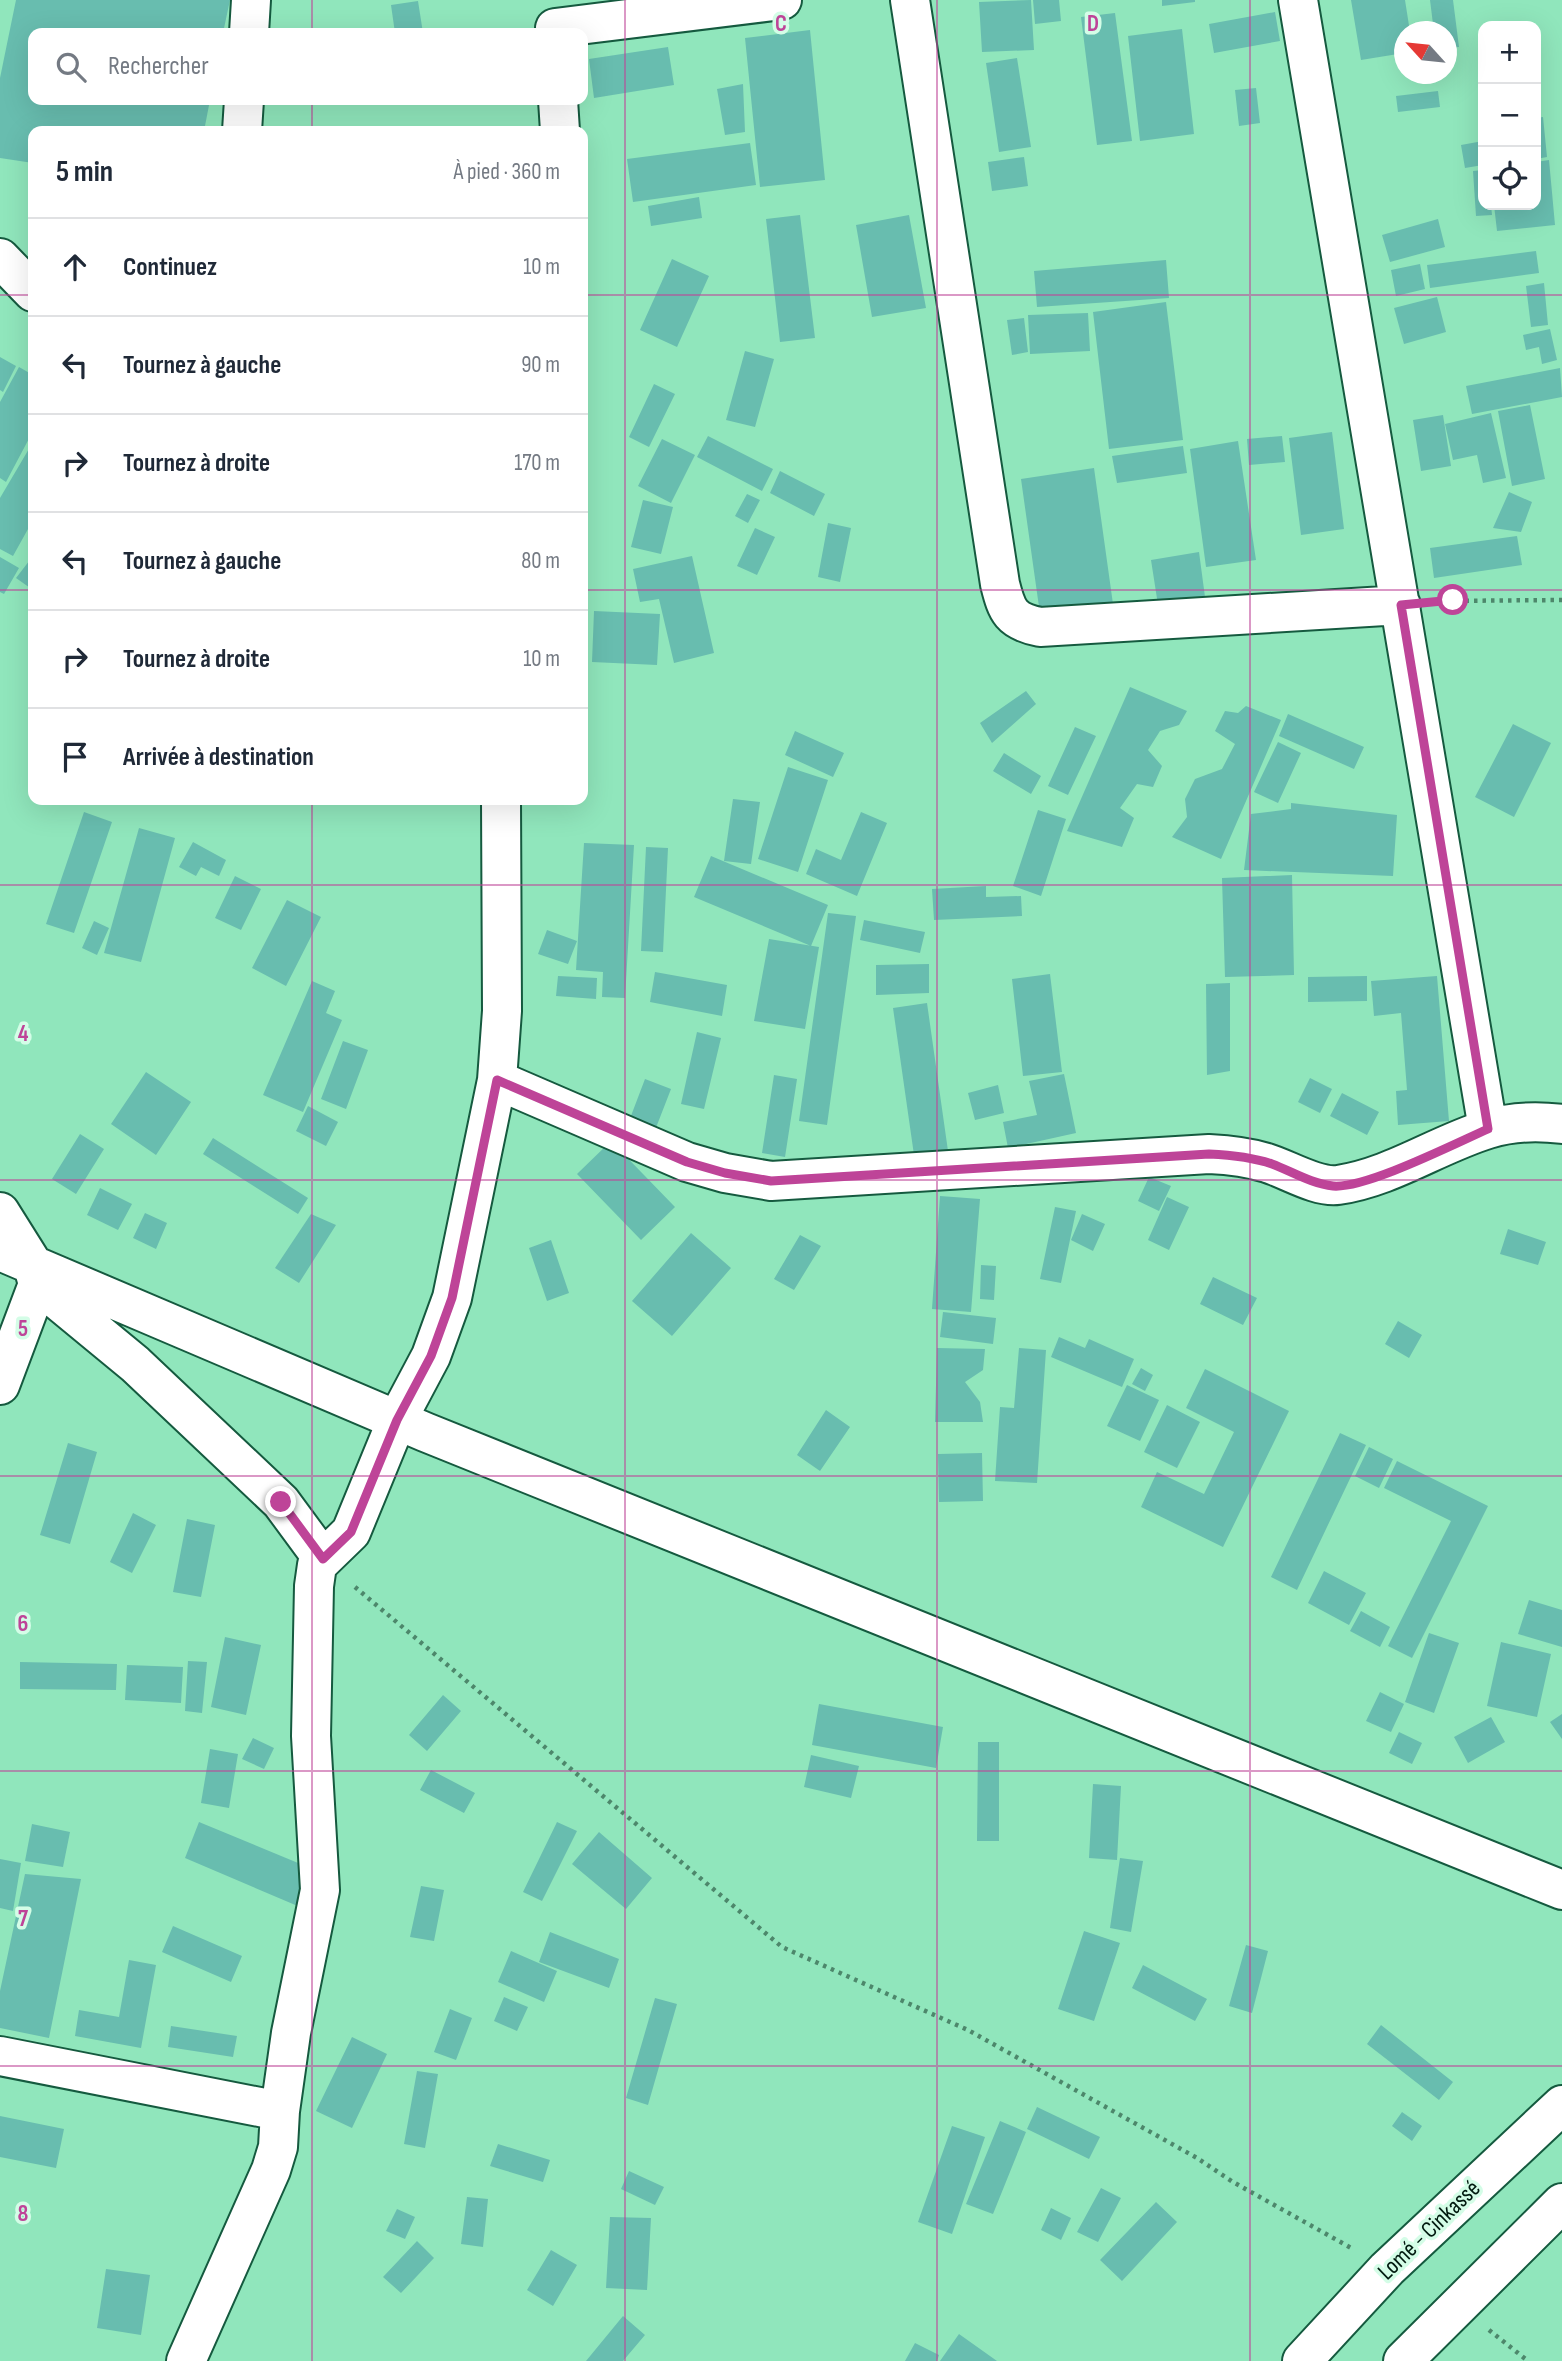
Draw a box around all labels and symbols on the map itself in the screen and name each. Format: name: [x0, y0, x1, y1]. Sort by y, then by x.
text: C: [775, 10, 787, 38]
text: D: [1087, 10, 1099, 38]
north arrow: [1394, 21, 1457, 84]
route start: [1437, 584, 1468, 615]
text: 4: [18, 1020, 29, 1048]
text: 5: [18, 1315, 28, 1343]
route end: [265, 1486, 296, 1517]
text: 6: [18, 1610, 28, 1638]
text: 7: [18, 1905, 28, 1933]
street label: Lomé - Cinkassé: [1372, 2174, 1486, 2286]
text: 8: [18, 2200, 29, 2228]

